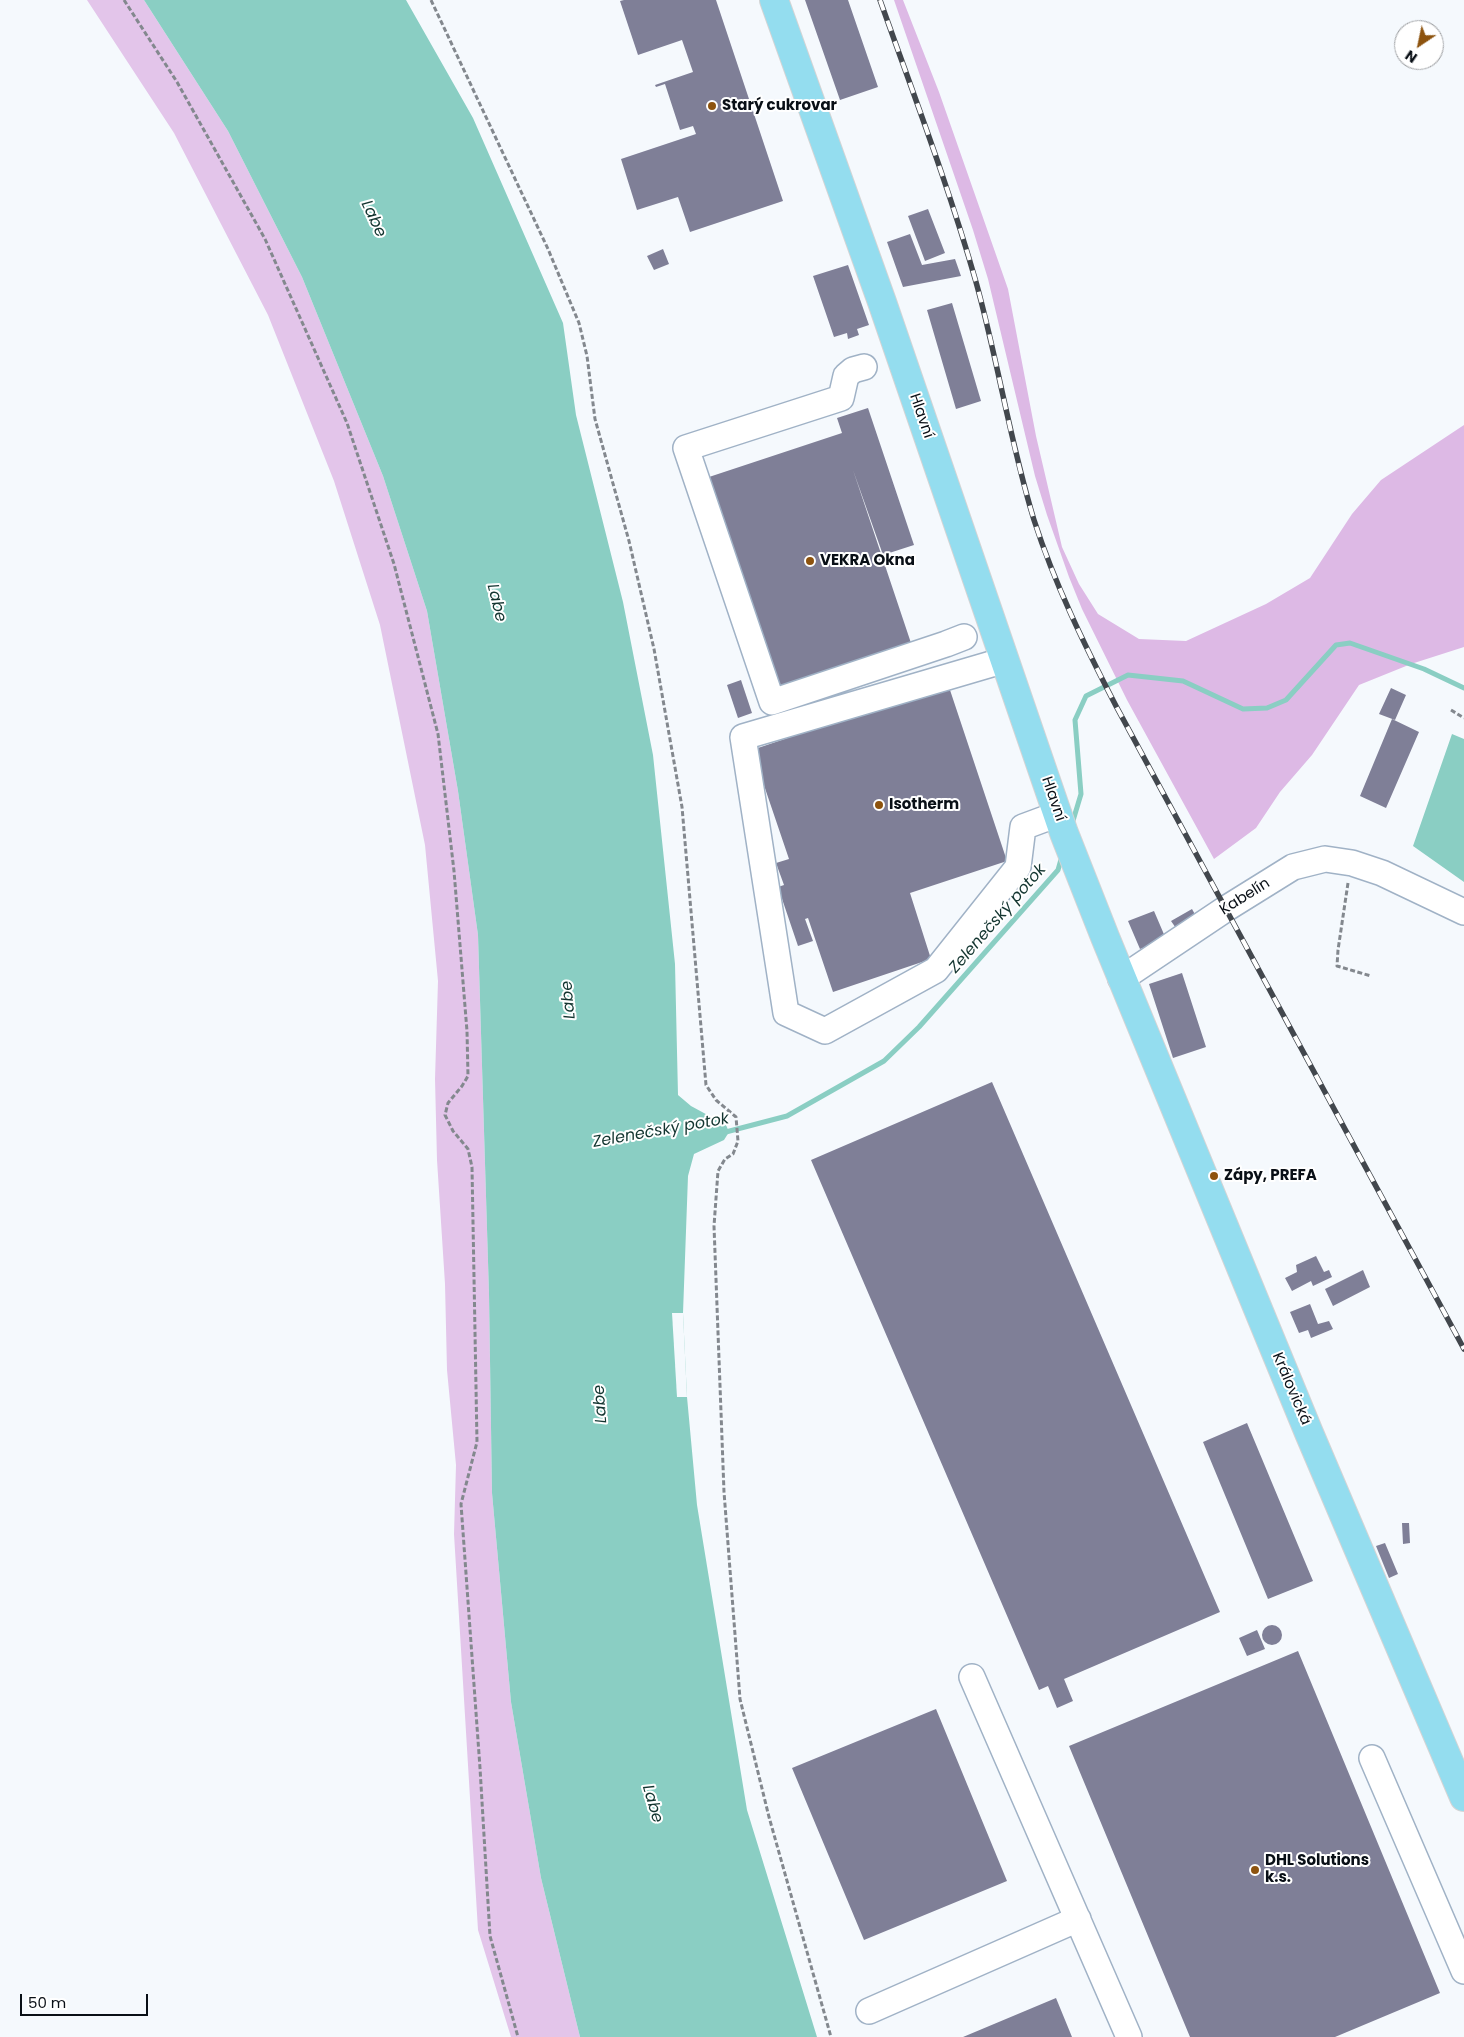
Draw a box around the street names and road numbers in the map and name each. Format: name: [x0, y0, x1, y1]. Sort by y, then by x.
street label: Hlavní: [905, 391, 937, 441]
street label: Hlavní: [1037, 774, 1069, 824]
street label: Kabelín: [1217, 875, 1273, 919]
street label: Královická: [1268, 1350, 1314, 1428]

